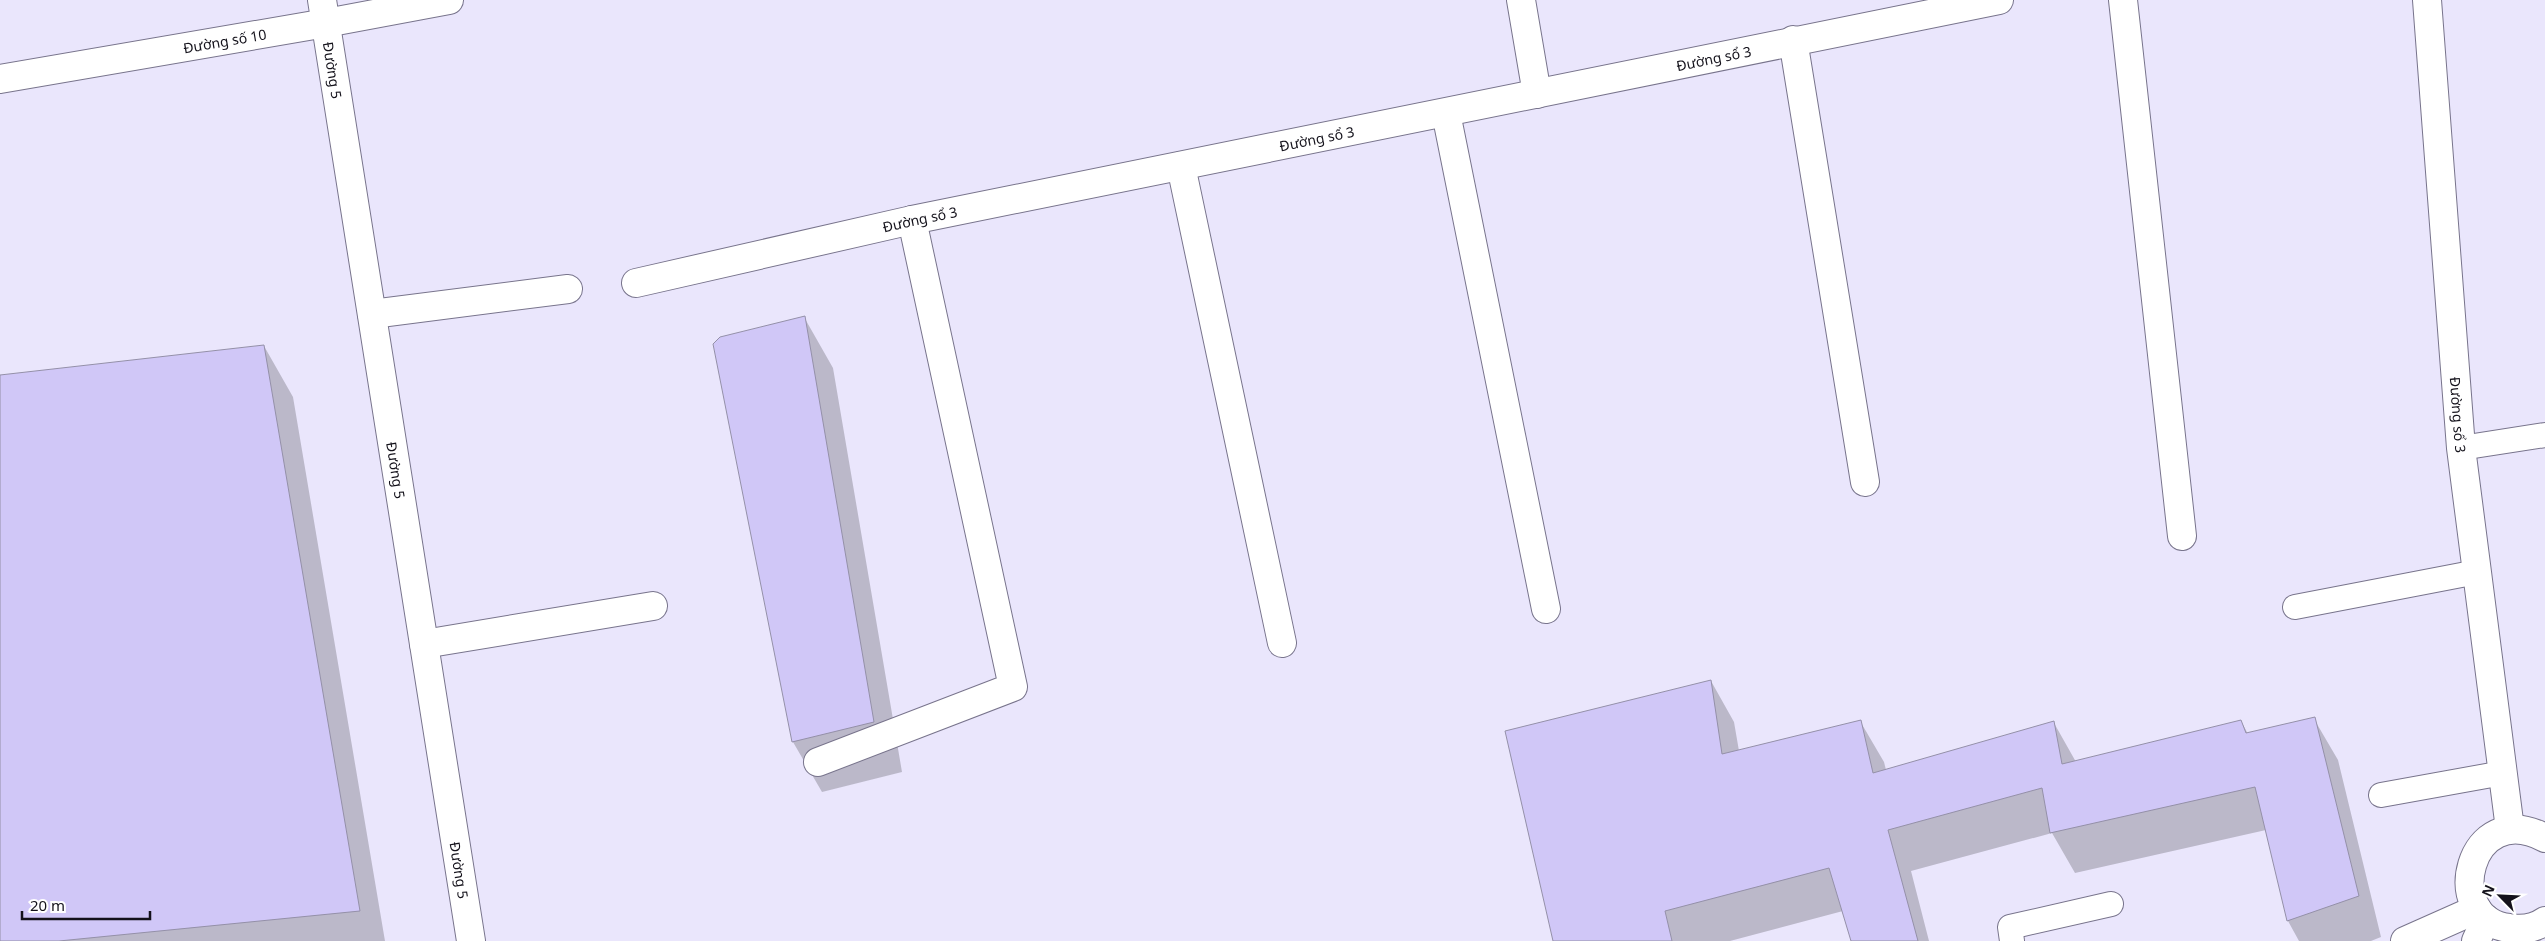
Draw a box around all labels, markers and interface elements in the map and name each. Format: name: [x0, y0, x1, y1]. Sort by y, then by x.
street label: Đường số 10: [182, 24, 268, 57]
street label: Đường 5: [319, 40, 347, 100]
street label: Đường sổ 3: [1674, 41, 1753, 75]
street label: Đường sổ 3: [1278, 121, 1356, 155]
street label: Đường sổ 3: [881, 202, 959, 236]
street label: Đường sổ 3: [2446, 376, 2471, 454]
street label: Đường 5: [383, 440, 410, 500]
street label: Đường 5: [446, 840, 474, 900]
north arrow: [2475, 871, 2525, 921]
text: N: [2477, 881, 2499, 900]
scale bar: [22, 888, 150, 920]
text: 20 m: [30, 895, 65, 915]

